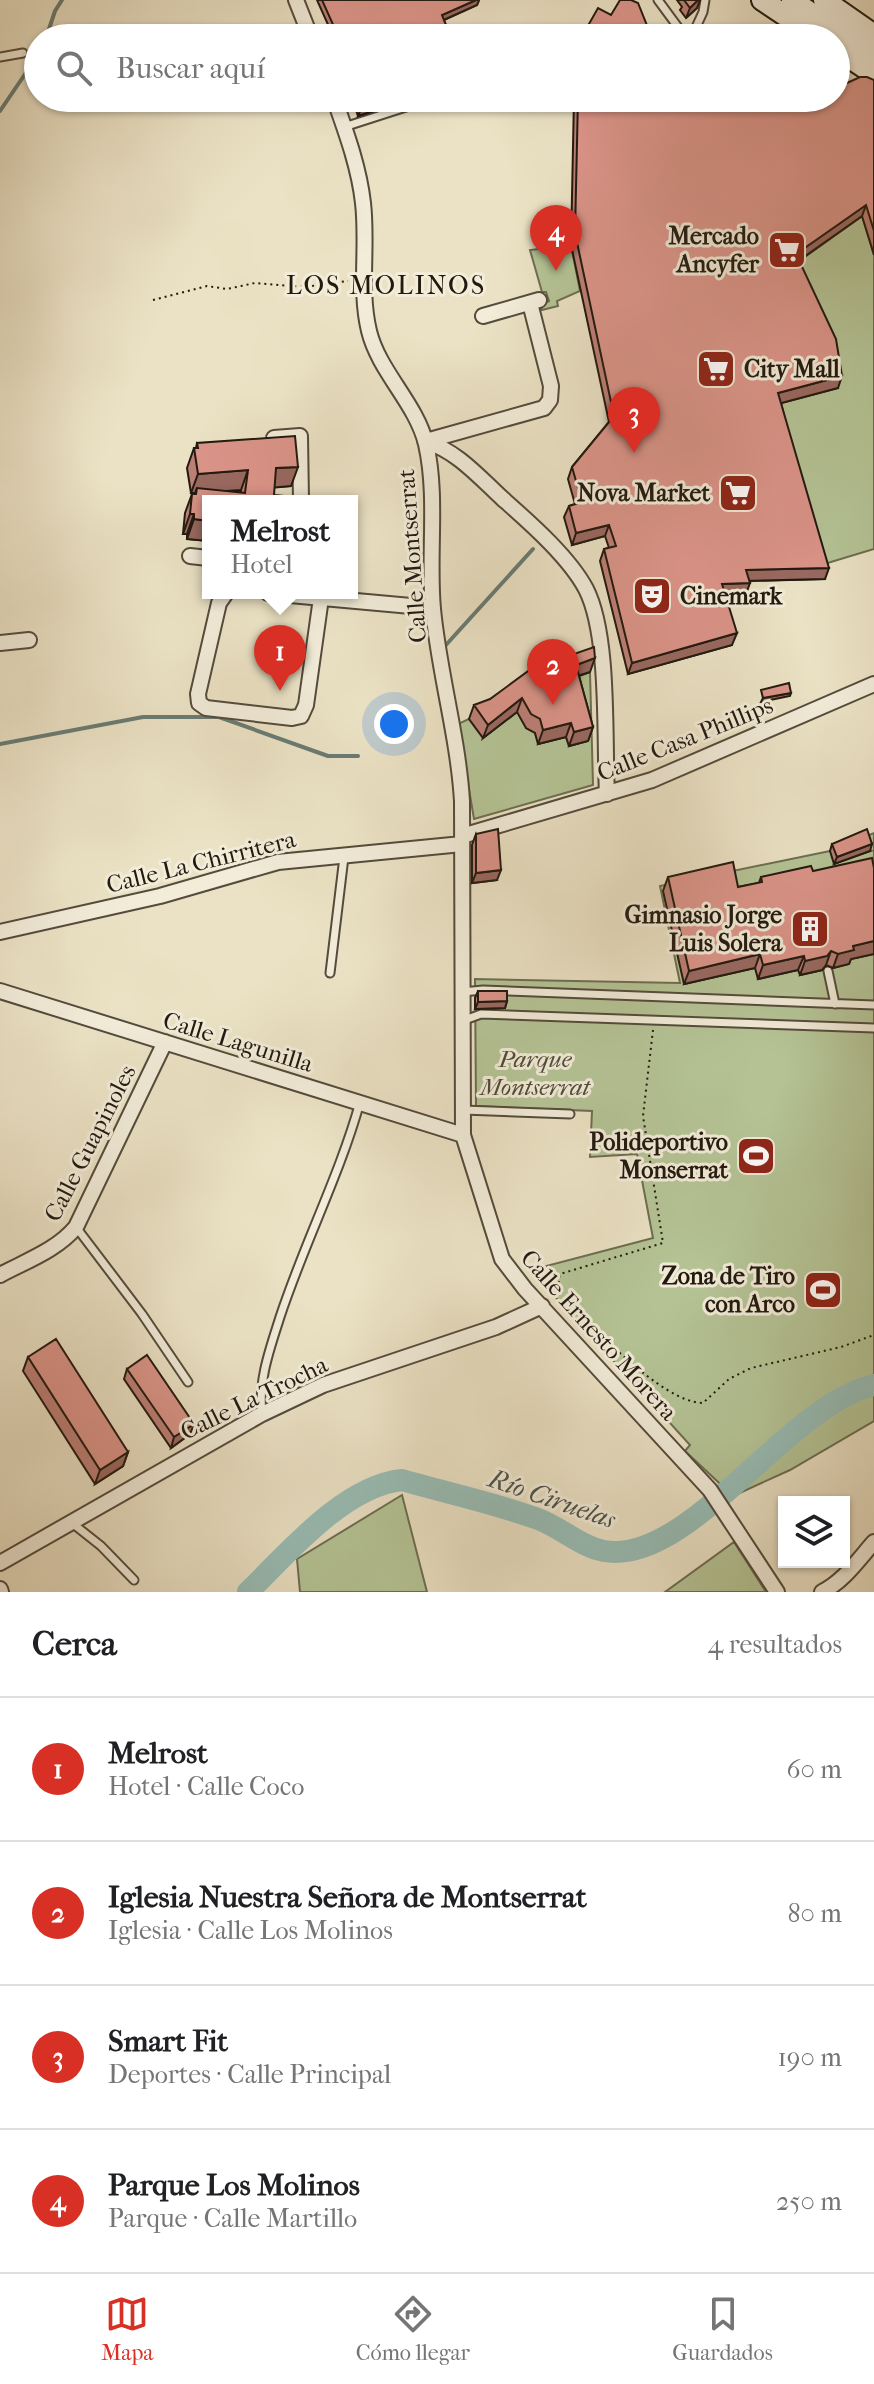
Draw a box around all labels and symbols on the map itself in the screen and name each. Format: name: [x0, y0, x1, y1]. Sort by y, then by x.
pin: 4: [530, 205, 582, 271]
place label: Mercado Ancyfer: [668, 222, 760, 278]
supermarket icon: Mercado Ancyfer: [766, 229, 808, 271]
district label: LOS MOLINOS: [286, 270, 486, 301]
supermarket icon: City Mall: [695, 348, 737, 390]
place label: City Mall: [744, 355, 840, 383]
pin: 3: [608, 387, 660, 453]
street label: Calle Montserrat: [392, 468, 432, 644]
supermarket icon: Nova Market: [717, 472, 759, 514]
place label: Nova Market: [577, 479, 710, 507]
theatre icon: Cinemark: [631, 575, 673, 617]
place label: Cinemark: [680, 582, 783, 610]
pin: 1: [254, 625, 306, 691]
pin: 2: [527, 639, 579, 705]
street label: Calle Casa Phillips: [593, 691, 777, 787]
your location: [374, 704, 414, 744]
street label: Calle La Chirritera: [104, 825, 299, 899]
place label: Gimnasio Jorge Luis Solera: [625, 901, 783, 957]
building icon: Gimnasio Jorge Luis Solera: [789, 908, 831, 950]
street label: Calle Lagunilla: [160, 1006, 317, 1078]
park label: Parque Montserrat: [478, 1045, 592, 1101]
street label: Calle Guapinoles: [38, 1060, 142, 1226]
place label: Polideportivo Monserrat: [589, 1128, 728, 1184]
sports icon: Polideportivo Monserrat: [735, 1135, 777, 1177]
street label: Calle Ernesto Morera: [515, 1244, 683, 1427]
place label: Zona de Tiro con Arco: [661, 1262, 795, 1318]
sports icon: Zona de Tiro con Arco: [802, 1269, 844, 1311]
street label: Calle La Trocha: [176, 1350, 333, 1446]
water label: Río Ciruelas: [483, 1462, 620, 1535]

